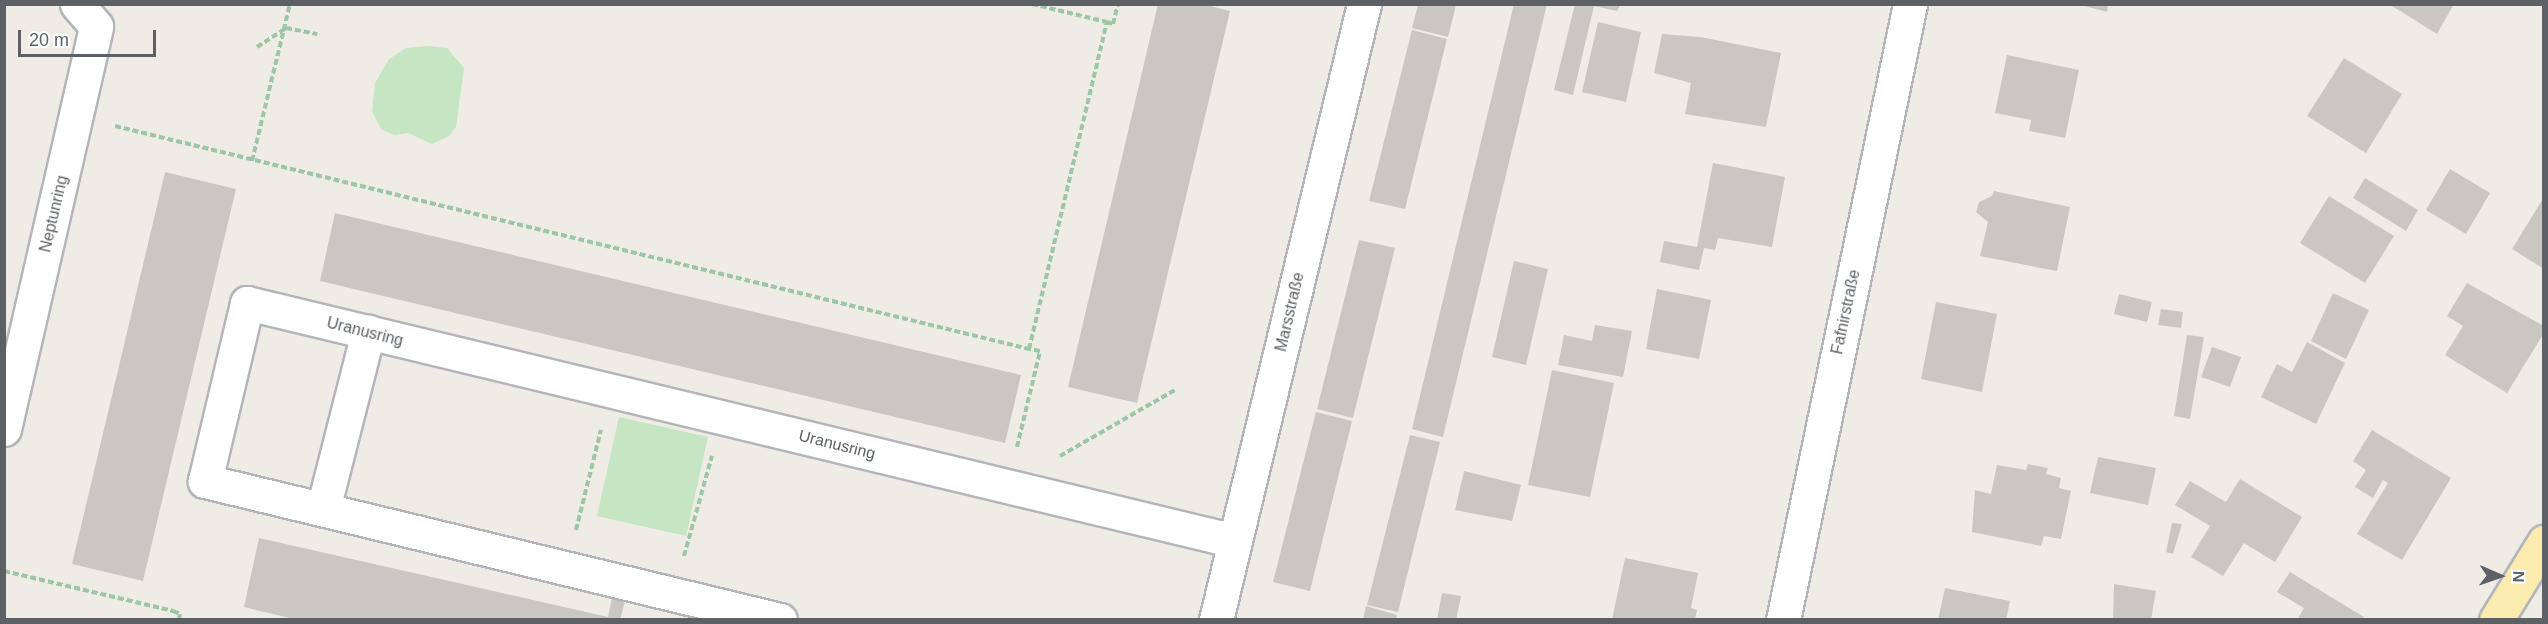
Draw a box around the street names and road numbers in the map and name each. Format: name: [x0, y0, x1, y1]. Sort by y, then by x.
street label: Neptunring: [36, 174, 72, 254]
street label: Fafnirstraße: [1828, 268, 1864, 356]
street label: Marsstraße: [1272, 270, 1308, 354]
street label: Uranusring: [325, 313, 405, 351]
street label: Uranusring: [797, 426, 877, 464]

